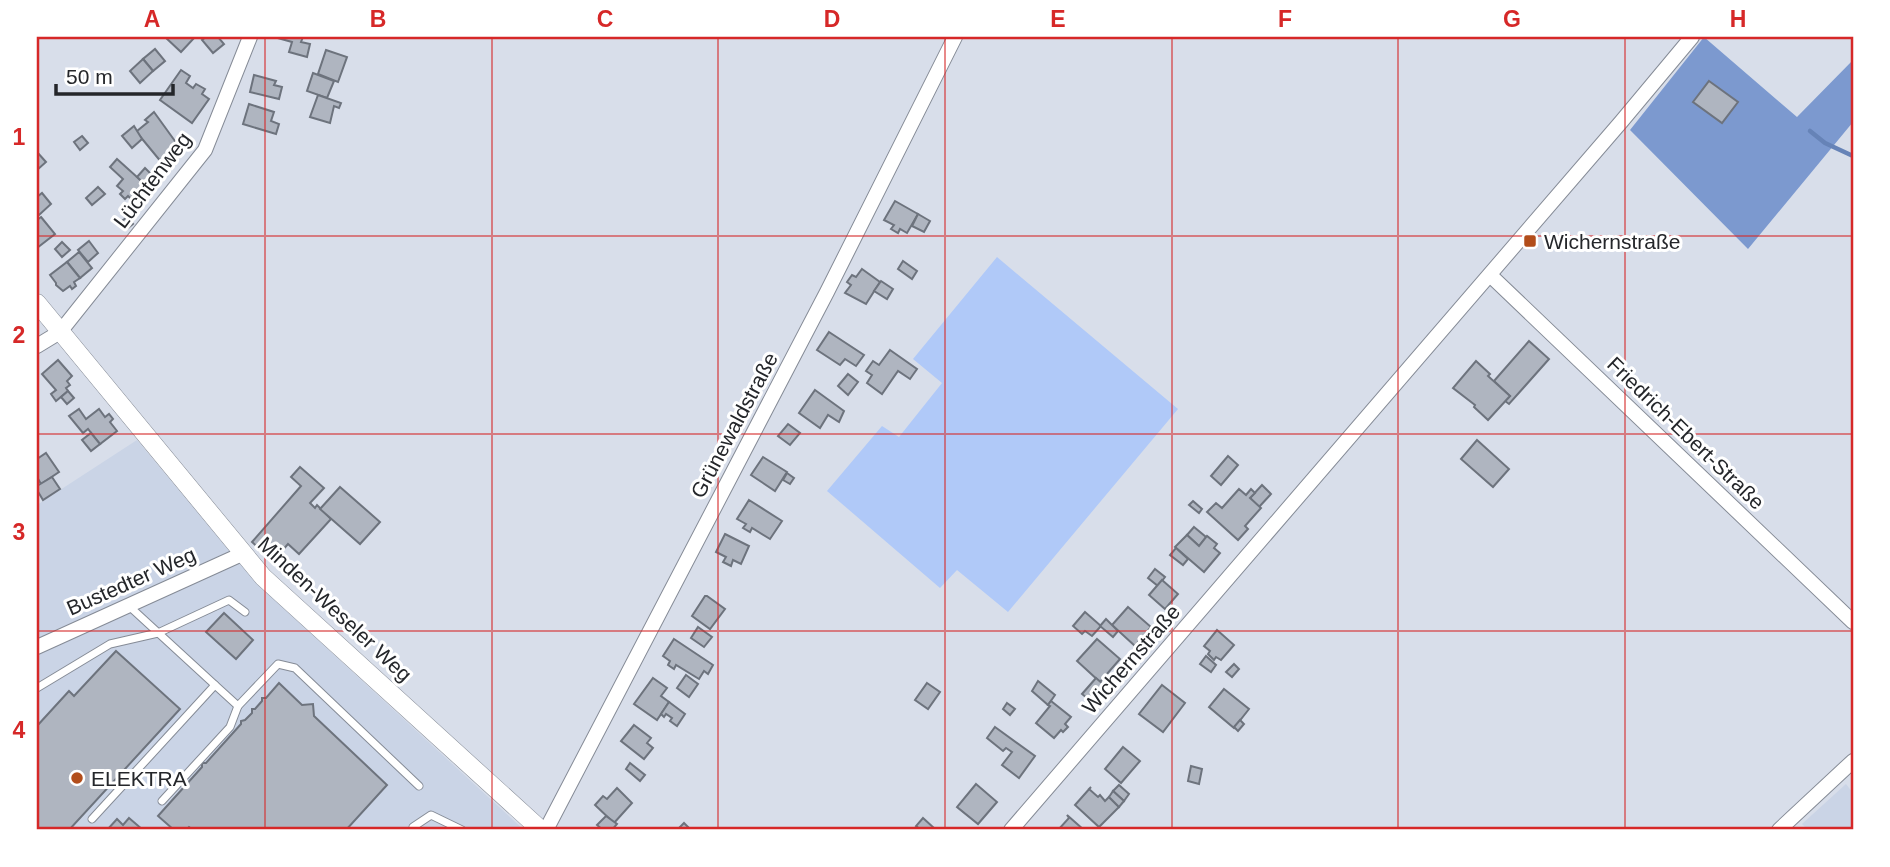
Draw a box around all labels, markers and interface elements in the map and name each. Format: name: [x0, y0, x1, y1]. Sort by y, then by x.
text: A: [144, 6, 160, 32]
text: B: [370, 6, 386, 32]
text: C: [597, 6, 613, 32]
text: D: [824, 6, 840, 32]
text: E: [1050, 6, 1066, 32]
text: F: [1278, 6, 1292, 32]
text: G: [1503, 6, 1521, 32]
text: H: [1730, 6, 1746, 32]
scale bar: [56, 52, 173, 96]
text: 50 m: [66, 65, 113, 88]
text: 1: [13, 124, 26, 150]
street label: Lüchtenweg: [109, 128, 195, 232]
place label: Wichernstraße: [1544, 230, 1681, 253]
marker: Wichernstraße: [1522, 233, 1538, 249]
text: 2: [13, 322, 25, 348]
street label: Grünewaldstraße: [686, 348, 782, 502]
street label: Friedrich-Ebert-Straße: [1603, 352, 1769, 514]
text: 3: [13, 519, 25, 545]
street label: Minden-Weseler Weg: [254, 532, 416, 686]
street label: Bustedter Weg: [63, 542, 199, 620]
street label: Wichernstraße: [1078, 600, 1184, 718]
text: 4: [13, 717, 26, 743]
place label: ELEKTRA: [91, 767, 187, 790]
marker: ELEKTRA: [69, 770, 85, 786]

